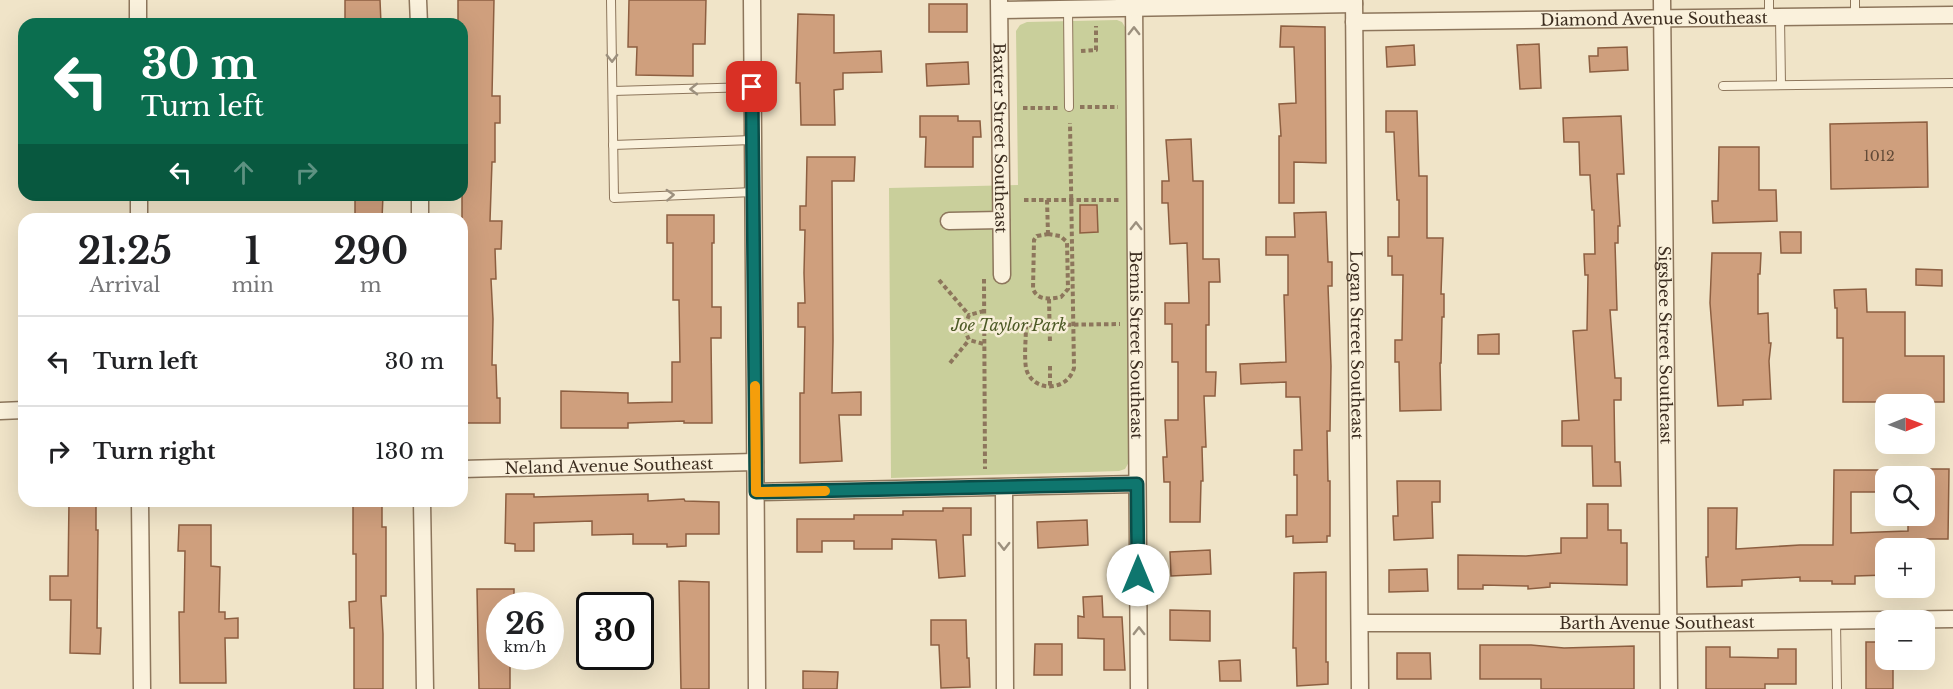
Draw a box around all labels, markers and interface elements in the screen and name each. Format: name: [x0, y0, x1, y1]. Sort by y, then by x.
street label: Diamond Avenue Southeast: [1540, 7, 1768, 30]
one-way arrow: [1128, 26, 1140, 35]
text: 30 m: [141, 38, 257, 90]
icon: left: [42, 42, 120, 120]
street label: Baxter Street Southeast: [989, 43, 1012, 233]
one-way arrow: [606, 54, 618, 63]
pin: [726, 61, 777, 112]
icon: arrive: [735, 70, 768, 103]
one-way arrow: [689, 83, 698, 95]
text: Turn left: [141, 90, 264, 123]
house number: 1012: [1863, 147, 1895, 165]
icon: left: [164, 156, 197, 189]
icon: ahead: [227, 156, 260, 189]
icon: right: [290, 156, 323, 189]
one-way arrow: [665, 189, 674, 202]
one-way arrow: [1130, 221, 1142, 230]
text: 21:25: [78, 229, 172, 274]
text: 1: [245, 229, 261, 274]
text: 290: [333, 229, 408, 274]
street label: Sigsbee Street Southeast: [1654, 245, 1677, 444]
street label: Logan Street Southeast: [1346, 250, 1368, 440]
street label: Bemis Street Southeast: [1126, 251, 1147, 439]
text: Arrival: [89, 273, 160, 297]
text: min: [232, 273, 274, 297]
text: m: [360, 273, 382, 297]
park label: Joe Taylor Park: [950, 315, 1067, 335]
icon: left: [42, 345, 75, 378]
text: Turn left: [93, 348, 198, 375]
text: 30 m: [385, 348, 444, 375]
north arrow: [1875, 394, 1935, 454]
map controls: [1875, 394, 1935, 670]
icon: right: [42, 435, 75, 468]
text: Turn right: [93, 438, 215, 465]
text: 130 m: [375, 438, 444, 465]
street label: Neland Avenue Southeast: [504, 453, 713, 478]
button: search: [1875, 466, 1935, 526]
button: +: [1875, 538, 1935, 598]
one-way arrow: [998, 542, 1011, 551]
position arrow: [1106, 543, 1170, 607]
speed limit sign: 30: [576, 592, 654, 670]
text: 26: [505, 605, 545, 642]
button: −: [1875, 610, 1935, 670]
street label: Barth Avenue Southeast: [1559, 612, 1755, 633]
one-way arrow: [1132, 626, 1145, 635]
text: km/h: [504, 637, 546, 656]

